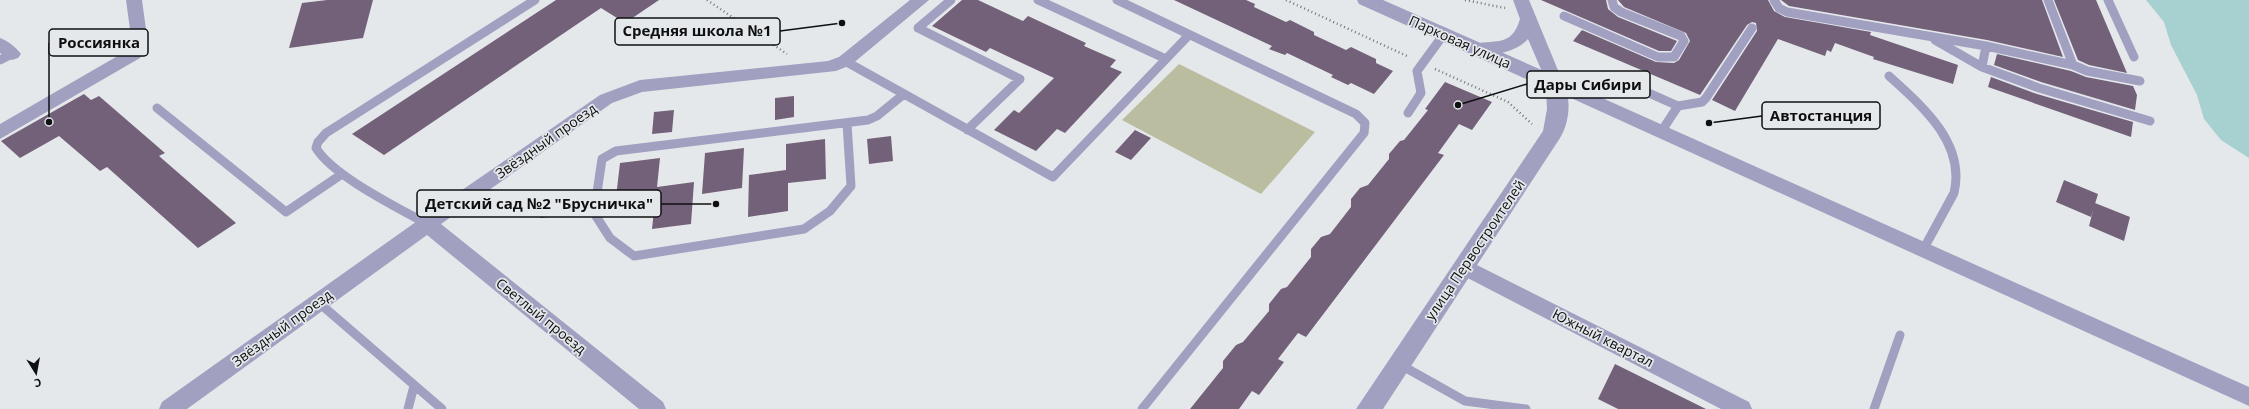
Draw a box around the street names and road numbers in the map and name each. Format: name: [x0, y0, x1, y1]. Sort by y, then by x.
street label: Парковая улица: [1406, 11, 1514, 73]
street label: Звёздный проезд: [491, 99, 600, 183]
street label: улица Первостроителей: [1420, 176, 1529, 324]
street label: Светлый проезд: [492, 273, 590, 358]
street label: Звёздный проезд: [228, 285, 336, 370]
street label: Южный квартал: [1549, 304, 1657, 371]

